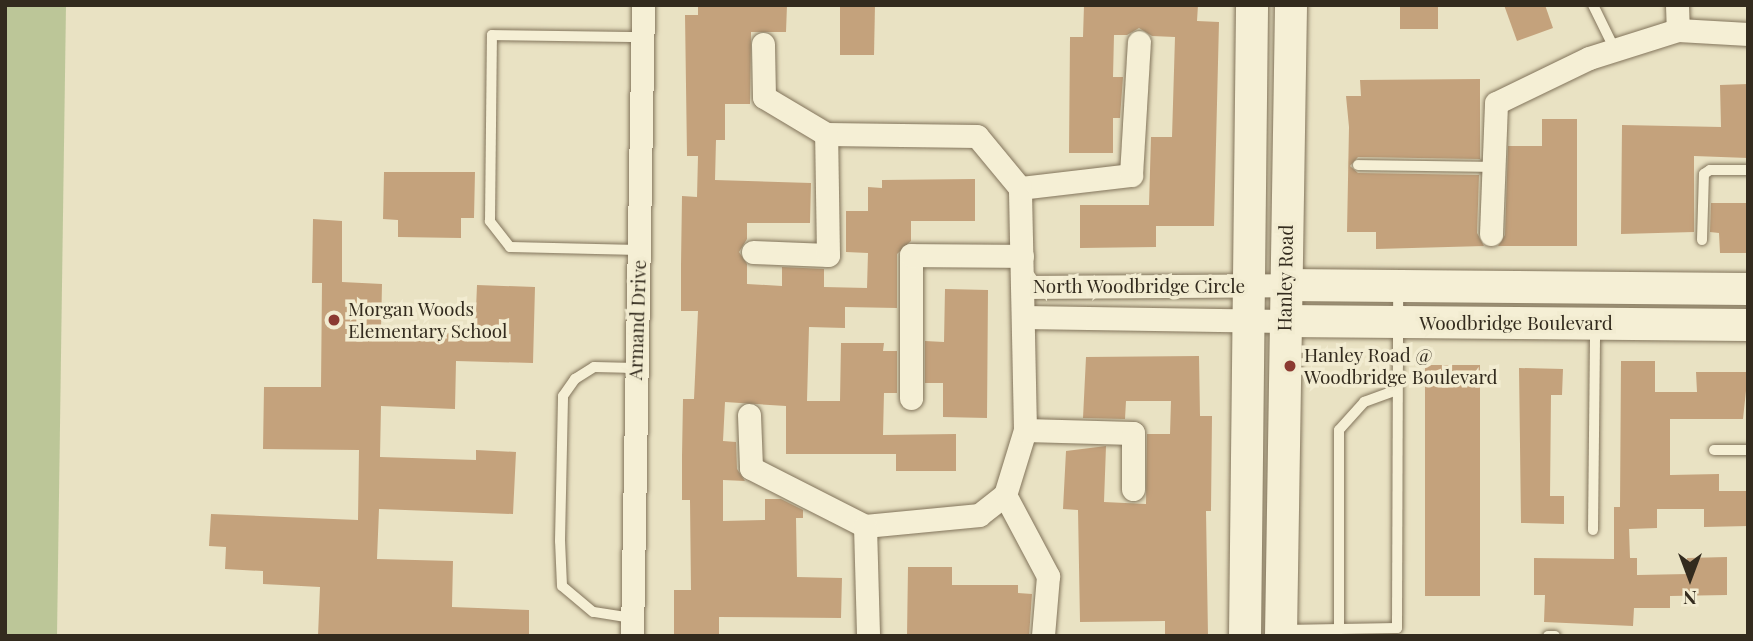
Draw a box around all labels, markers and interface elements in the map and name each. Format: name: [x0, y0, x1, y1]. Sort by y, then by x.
street label: Hanley Road: [1273, 224, 1297, 332]
street label: Armand Drive: [624, 259, 650, 381]
street label: North Woodbridge Circle: [1032, 275, 1246, 297]
place label: Morgan Woods Elementary School: [348, 298, 508, 342]
marker: Morgan Woods Elementary School: [326, 312, 342, 328]
street label: Woodbridge Boulevard: [1419, 312, 1613, 334]
place label: Hanley Road @ Woodbridge Boulevard: [1304, 344, 1498, 388]
marker: Hanley Road @ Woodbridge Boulevard: [1282, 358, 1298, 374]
north arrow: [1655, 543, 1725, 613]
text: N: [1683, 586, 1697, 612]

